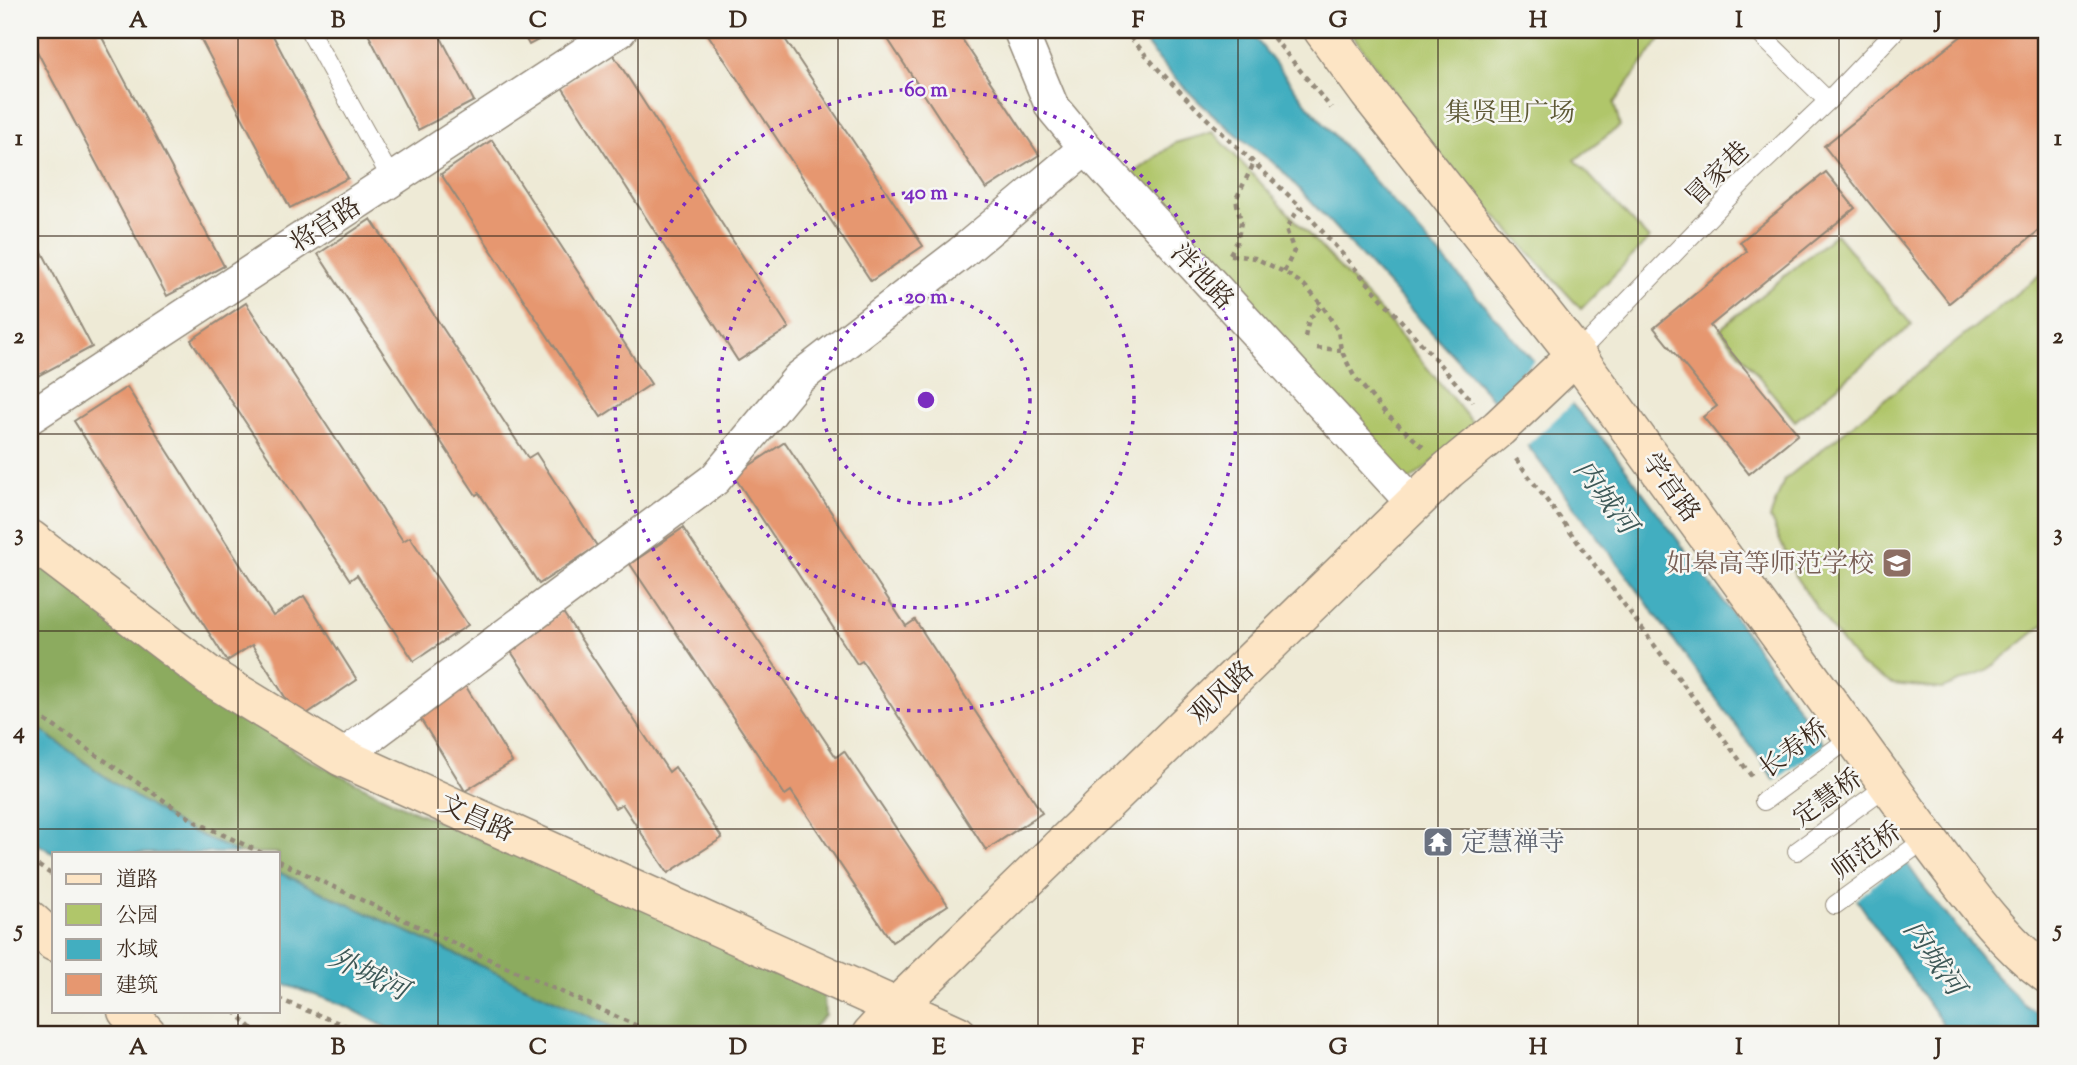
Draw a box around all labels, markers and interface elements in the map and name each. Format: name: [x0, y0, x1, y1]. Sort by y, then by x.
text: A: [129, 5, 148, 38]
text: B: [331, 5, 346, 38]
text: C: [529, 5, 547, 38]
text: D: [729, 5, 747, 38]
text: E: [932, 5, 946, 38]
text: F: [1132, 5, 1145, 38]
text: G: [1329, 5, 1348, 38]
text: H: [1529, 5, 1548, 38]
text: I: [1735, 5, 1743, 38]
text: J: [1933, 5, 1942, 38]
text: 60 m: [904, 76, 948, 106]
park label: 集贤里广场: [1445, 96, 1575, 133]
text: 1: [15, 123, 23, 156]
text: 1: [2054, 123, 2062, 156]
street label: 冒家巷: [1678, 134, 1759, 215]
text: 40 m: [903, 179, 948, 209]
street label: 将官路: [284, 189, 369, 263]
street label: 泮池路: [1161, 237, 1241, 319]
text: 20 m: [905, 283, 948, 313]
text: 2: [14, 321, 25, 354]
text: 2: [2053, 321, 2064, 354]
centre of rings: [914, 388, 938, 412]
street label: 学宫路: [1632, 446, 1708, 531]
water label: 内城河: [1562, 452, 1648, 547]
text: 3: [14, 518, 24, 551]
text: 3: [2053, 518, 2063, 551]
school or university icon: 如皋高等师范学校: [1880, 546, 1914, 580]
place label: 如皋高等师范学校: [1666, 547, 1874, 584]
street label: 观风路: [1182, 653, 1264, 734]
street label: 长寿桥: [1752, 712, 1837, 788]
text: 4: [12, 716, 25, 749]
text: 4: [2051, 716, 2064, 749]
street label: 定慧桥: [1786, 761, 1871, 837]
street label: 文昌路: [433, 787, 519, 852]
street label: 师范桥: [1825, 814, 1910, 890]
temple icon: 定慧禅寺: [1421, 825, 1455, 859]
place label: 定慧禅寺: [1461, 826, 1565, 863]
legend: [52, 852, 280, 1012]
text: 道路: [116, 866, 158, 896]
text: 公园: [116, 902, 158, 932]
water label: 内城河: [1892, 913, 1976, 1009]
text: 5: [13, 914, 23, 947]
text: 5: [2052, 914, 2062, 947]
text: 水域: [116, 936, 158, 966]
water label: 外城河: [321, 939, 419, 1014]
text: 建筑: [116, 972, 158, 1002]
text: A: [129, 1032, 148, 1065]
text: B: [331, 1032, 346, 1065]
text: C: [529, 1032, 547, 1065]
text: D: [729, 1032, 747, 1065]
text: E: [932, 1032, 946, 1065]
text: F: [1132, 1032, 1145, 1065]
text: G: [1329, 1032, 1348, 1065]
text: H: [1529, 1032, 1548, 1065]
text: I: [1735, 1032, 1743, 1065]
text: J: [1933, 1032, 1942, 1065]

